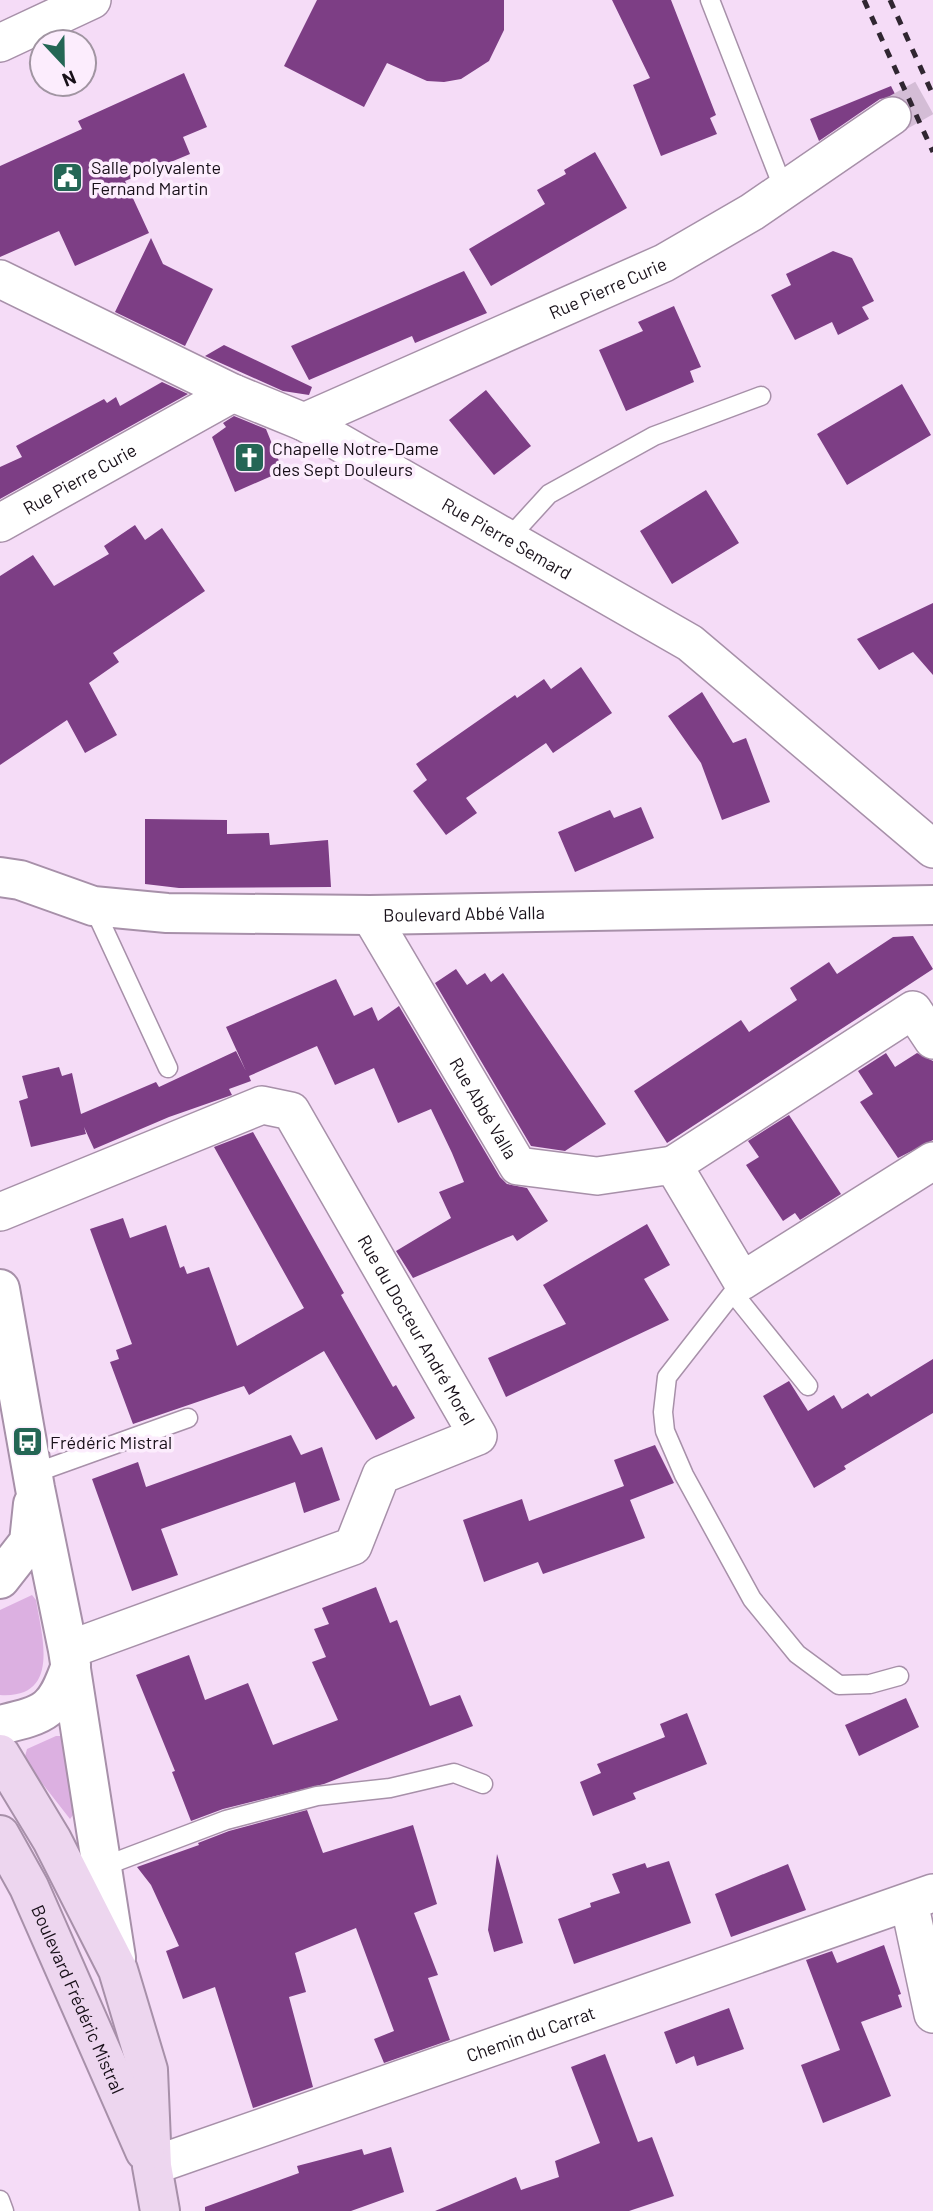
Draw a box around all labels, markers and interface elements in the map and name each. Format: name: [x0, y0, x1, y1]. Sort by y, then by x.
north arrow: [28, 28, 98, 98]
text: N: [59, 66, 80, 92]
place label: Salle polyvalente Fernand Martin: [91, 156, 221, 199]
public building icon: Salle polyvalente Fernand Martin: [51, 160, 85, 194]
street label: Rue Pierre Curie: [545, 252, 670, 323]
place label: Chapelle Notre-Dame des Sept Douleurs: [272, 437, 439, 480]
street label: Rue Pierre Curie: [19, 438, 140, 519]
church icon: Chapelle Notre-Dame des Sept Douleurs: [232, 441, 266, 475]
street label: Rue Pierre Semard: [438, 493, 576, 584]
street label: Boulevard Abbé Valla: [383, 901, 545, 926]
street label: Rue Abbé Valla: [445, 1053, 522, 1163]
street label: Rue du Docteur André Morel: [353, 1231, 480, 1429]
bus stop icon: Frédéric Mistral: [10, 1425, 44, 1459]
place label: Frédéric Mistral: [50, 1431, 172, 1453]
street label: Boulevard Frédéric Mistral: [27, 1901, 129, 2097]
street label: Chemin du Carrat: [463, 2001, 598, 2066]

